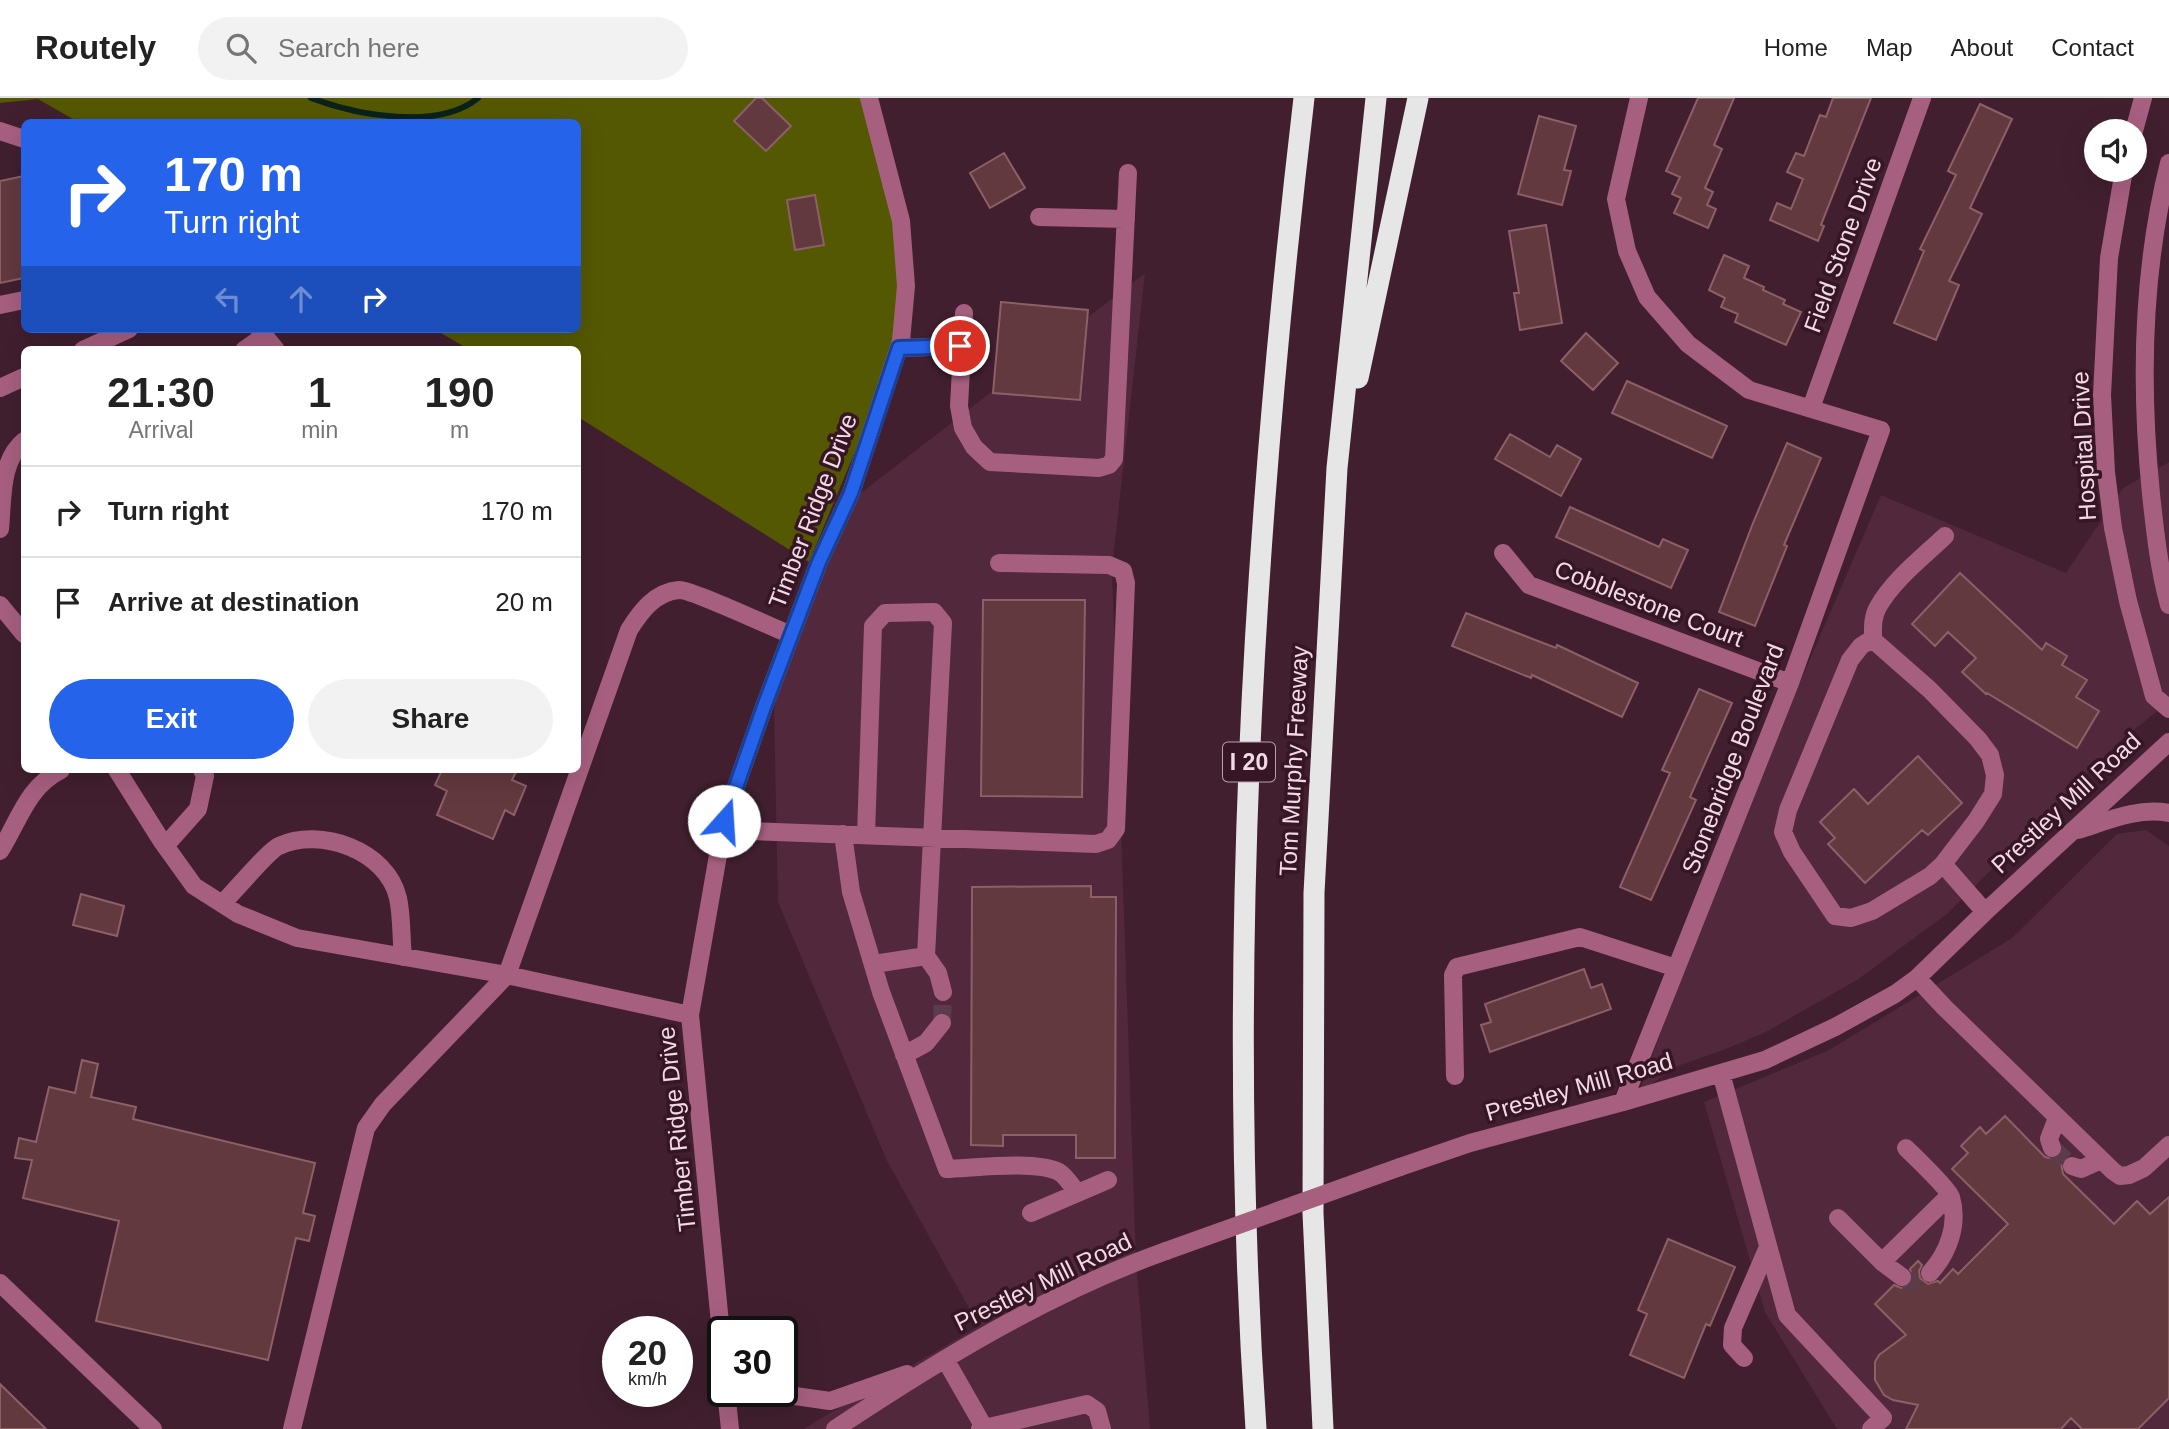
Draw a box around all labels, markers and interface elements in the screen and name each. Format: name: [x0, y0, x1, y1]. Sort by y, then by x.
search box: [198, 17, 688, 80]
text: Routely: [35, 29, 156, 66]
icon: search: [222, 29, 260, 67]
text: Search here: [278, 33, 420, 63]
text: Home: [1764, 34, 1828, 61]
text: Map: [1866, 34, 1913, 61]
text: About: [1951, 34, 2013, 61]
text: Contact: [2051, 34, 2134, 61]
map controls: [2084, 119, 2147, 182]
button: sound: [2084, 119, 2147, 182]
icon: right: [49, 147, 140, 238]
text: 170 m: [164, 147, 303, 201]
street label: Field Stone Drive: [1798, 154, 1887, 336]
text: Turn right: [164, 204, 300, 240]
icon: left: [209, 280, 247, 318]
icon: ahead: [282, 280, 320, 318]
icon: right: [355, 280, 393, 318]
pin: [930, 316, 990, 376]
icon: arrive: [941, 327, 979, 365]
text: 21:30: [107, 369, 215, 416]
text: 1: [308, 369, 331, 416]
text: 190: [425, 369, 495, 416]
street label: Hospital Drive: [2066, 371, 2101, 521]
street label: Timber Ridge Drive: [763, 410, 862, 612]
text: Arrival: [128, 417, 194, 443]
text: min: [301, 417, 338, 443]
text: m: [450, 417, 469, 443]
icon: right: [49, 493, 87, 531]
text: Turn right: [108, 496, 229, 526]
text: 170 m: [481, 496, 553, 526]
street label: Cobblestone Court: [1551, 555, 1748, 652]
icon: arrive: [49, 584, 87, 622]
text: Arrive at destination: [108, 587, 359, 617]
text: 20 m: [495, 587, 553, 617]
street label: Stonebridge Boulevard: [1676, 640, 1789, 878]
street label: Tom Murphy Freeway: [1274, 645, 1313, 877]
button: Exit: [49, 679, 294, 759]
button: Share: [308, 679, 553, 759]
street label: Prestley Mill Road: [1986, 727, 2146, 878]
road number: I 20: [1223, 742, 1275, 782]
position arrow: [687, 784, 761, 858]
street label: Timber Ridge Drive: [652, 1025, 701, 1233]
street label: Prestley Mill Road: [1482, 1047, 1676, 1126]
street label: Prestley Mill Road: [950, 1227, 1136, 1336]
speed limit sign: 30: [707, 1316, 798, 1407]
text: 20: [628, 1333, 667, 1372]
text: km/h: [628, 1369, 667, 1389]

